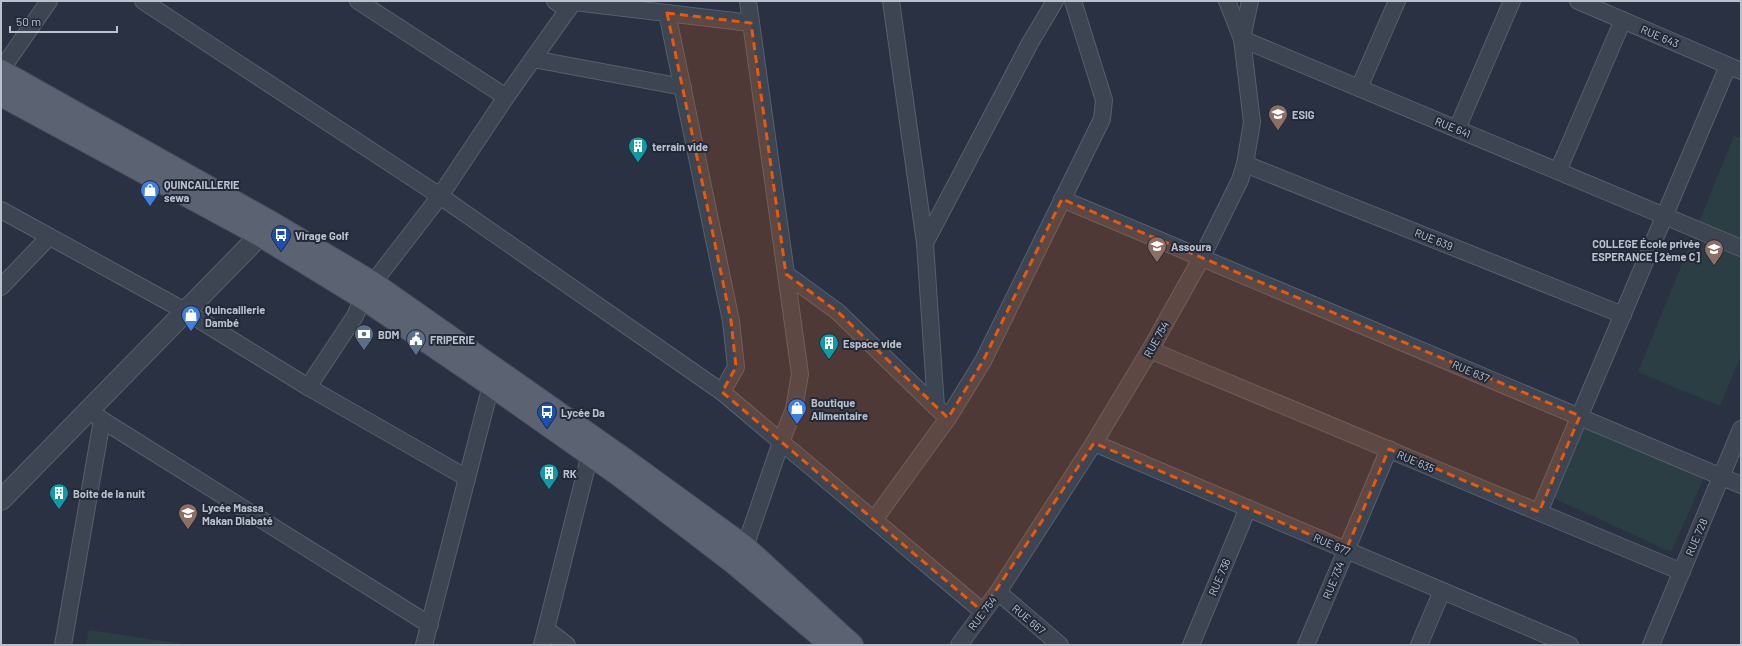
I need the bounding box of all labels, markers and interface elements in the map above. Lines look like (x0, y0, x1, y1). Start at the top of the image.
scale bar (10, 8, 117, 34)
text: 50 m (16, 14, 41, 28)
street label: RUE 643 (1639, 22, 1681, 50)
school or university icon: ESIG (1267, 103, 1289, 131)
place label: ESIG (1292, 108, 1315, 121)
street label: RUE 641 (1433, 114, 1473, 140)
building icon: terrain vide (627, 135, 649, 163)
place label: terrain vide (652, 140, 708, 153)
place label: QUINCAILLERIE sewa (164, 178, 240, 204)
shop icon: QUINCAILLERIE sewa (139, 179, 161, 207)
bus stop icon: Virage Golf (270, 224, 292, 252)
street label: RUE 639 (1413, 226, 1455, 253)
place label: Virage Golf (295, 229, 349, 242)
school or university icon: Assoura (1146, 235, 1168, 263)
place label: COLLEGE École privée ESPERANCE [2ème C] (1592, 237, 1700, 263)
school or university icon: COLLEGE École privée ESPERANCE [2ème C] (1703, 238, 1725, 266)
place label: Assoura (1171, 240, 1212, 253)
place label: Quincaillerie Dambé (205, 303, 265, 329)
shop icon: Quincaillerie Dambé (180, 304, 202, 332)
street label: RUE 754 (1141, 319, 1171, 359)
bank icon: BDM (353, 323, 375, 351)
place label: BDM (378, 328, 400, 341)
public building icon: FRIPERIE (405, 328, 427, 356)
building icon: Espace vide (818, 332, 840, 360)
place label: FRIPERIE (430, 333, 475, 346)
place label: Espace vide (843, 337, 902, 350)
street label: RUE 637 (1450, 357, 1492, 385)
place label: Boutique Alimentaire (811, 396, 868, 422)
shop icon: Boutique Alimentaire (786, 397, 808, 425)
bus stop icon: Lycée Da (536, 401, 558, 429)
place label: Lycée Da (561, 406, 605, 419)
street label: RUE 635 (1395, 447, 1437, 475)
building icon: RK (538, 462, 560, 490)
place label: RK (563, 467, 577, 480)
building icon: Boite de la nuit (48, 482, 70, 510)
place label: Boite de la nuit (73, 487, 145, 500)
place label: Lycée Massa Makan Diabaté (202, 501, 273, 527)
school or university icon: Lycée Massa Makan Diabaté (177, 502, 199, 530)
street label: RUE 728 (1682, 516, 1710, 558)
street label: RUE 677 (1312, 530, 1352, 558)
street label: RUE 736 (1205, 556, 1233, 598)
street label: RUE 734 (1320, 559, 1346, 601)
street label: RUE 754 (965, 593, 999, 633)
street label: RUE 667 (1010, 601, 1048, 637)

